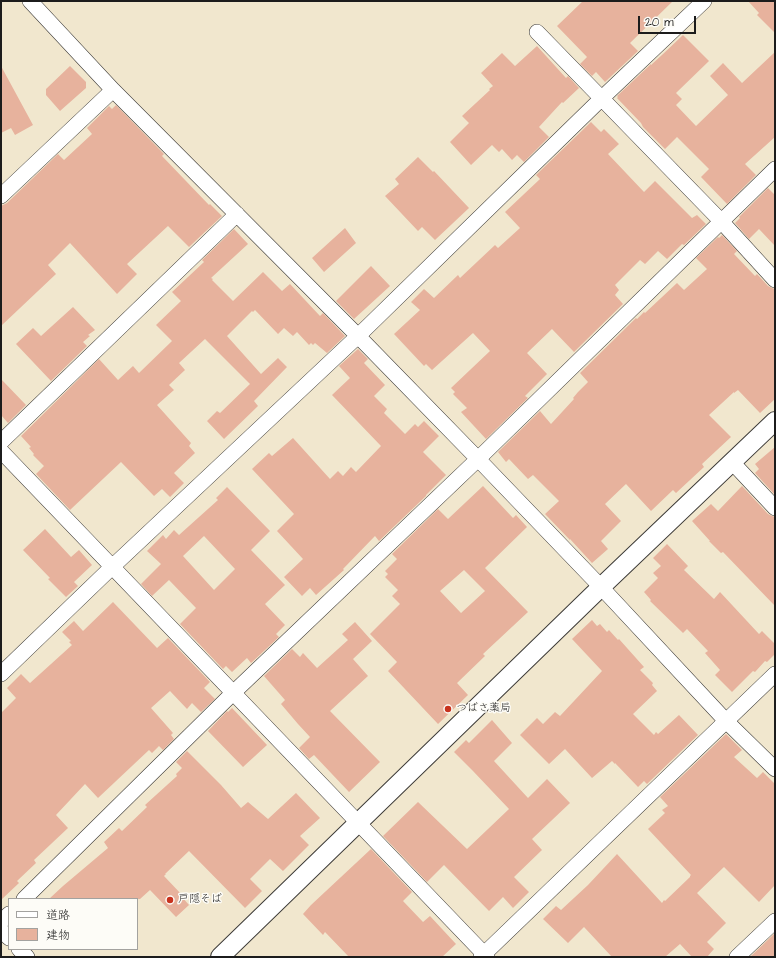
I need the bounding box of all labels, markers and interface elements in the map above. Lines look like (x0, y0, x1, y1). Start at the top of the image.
scale bar (640, 8, 698, 34)
text: 20 m (645, 14, 674, 31)
place label: つばさ薬局 (456, 702, 511, 716)
marker: つばさ薬局 (443, 704, 453, 714)
place label: 戸隠そば (178, 893, 222, 907)
marker: 戸隠そば (165, 895, 175, 905)
legend (8, 898, 138, 950)
text: 道路 (46, 907, 70, 924)
text: 建物 (46, 927, 70, 944)

